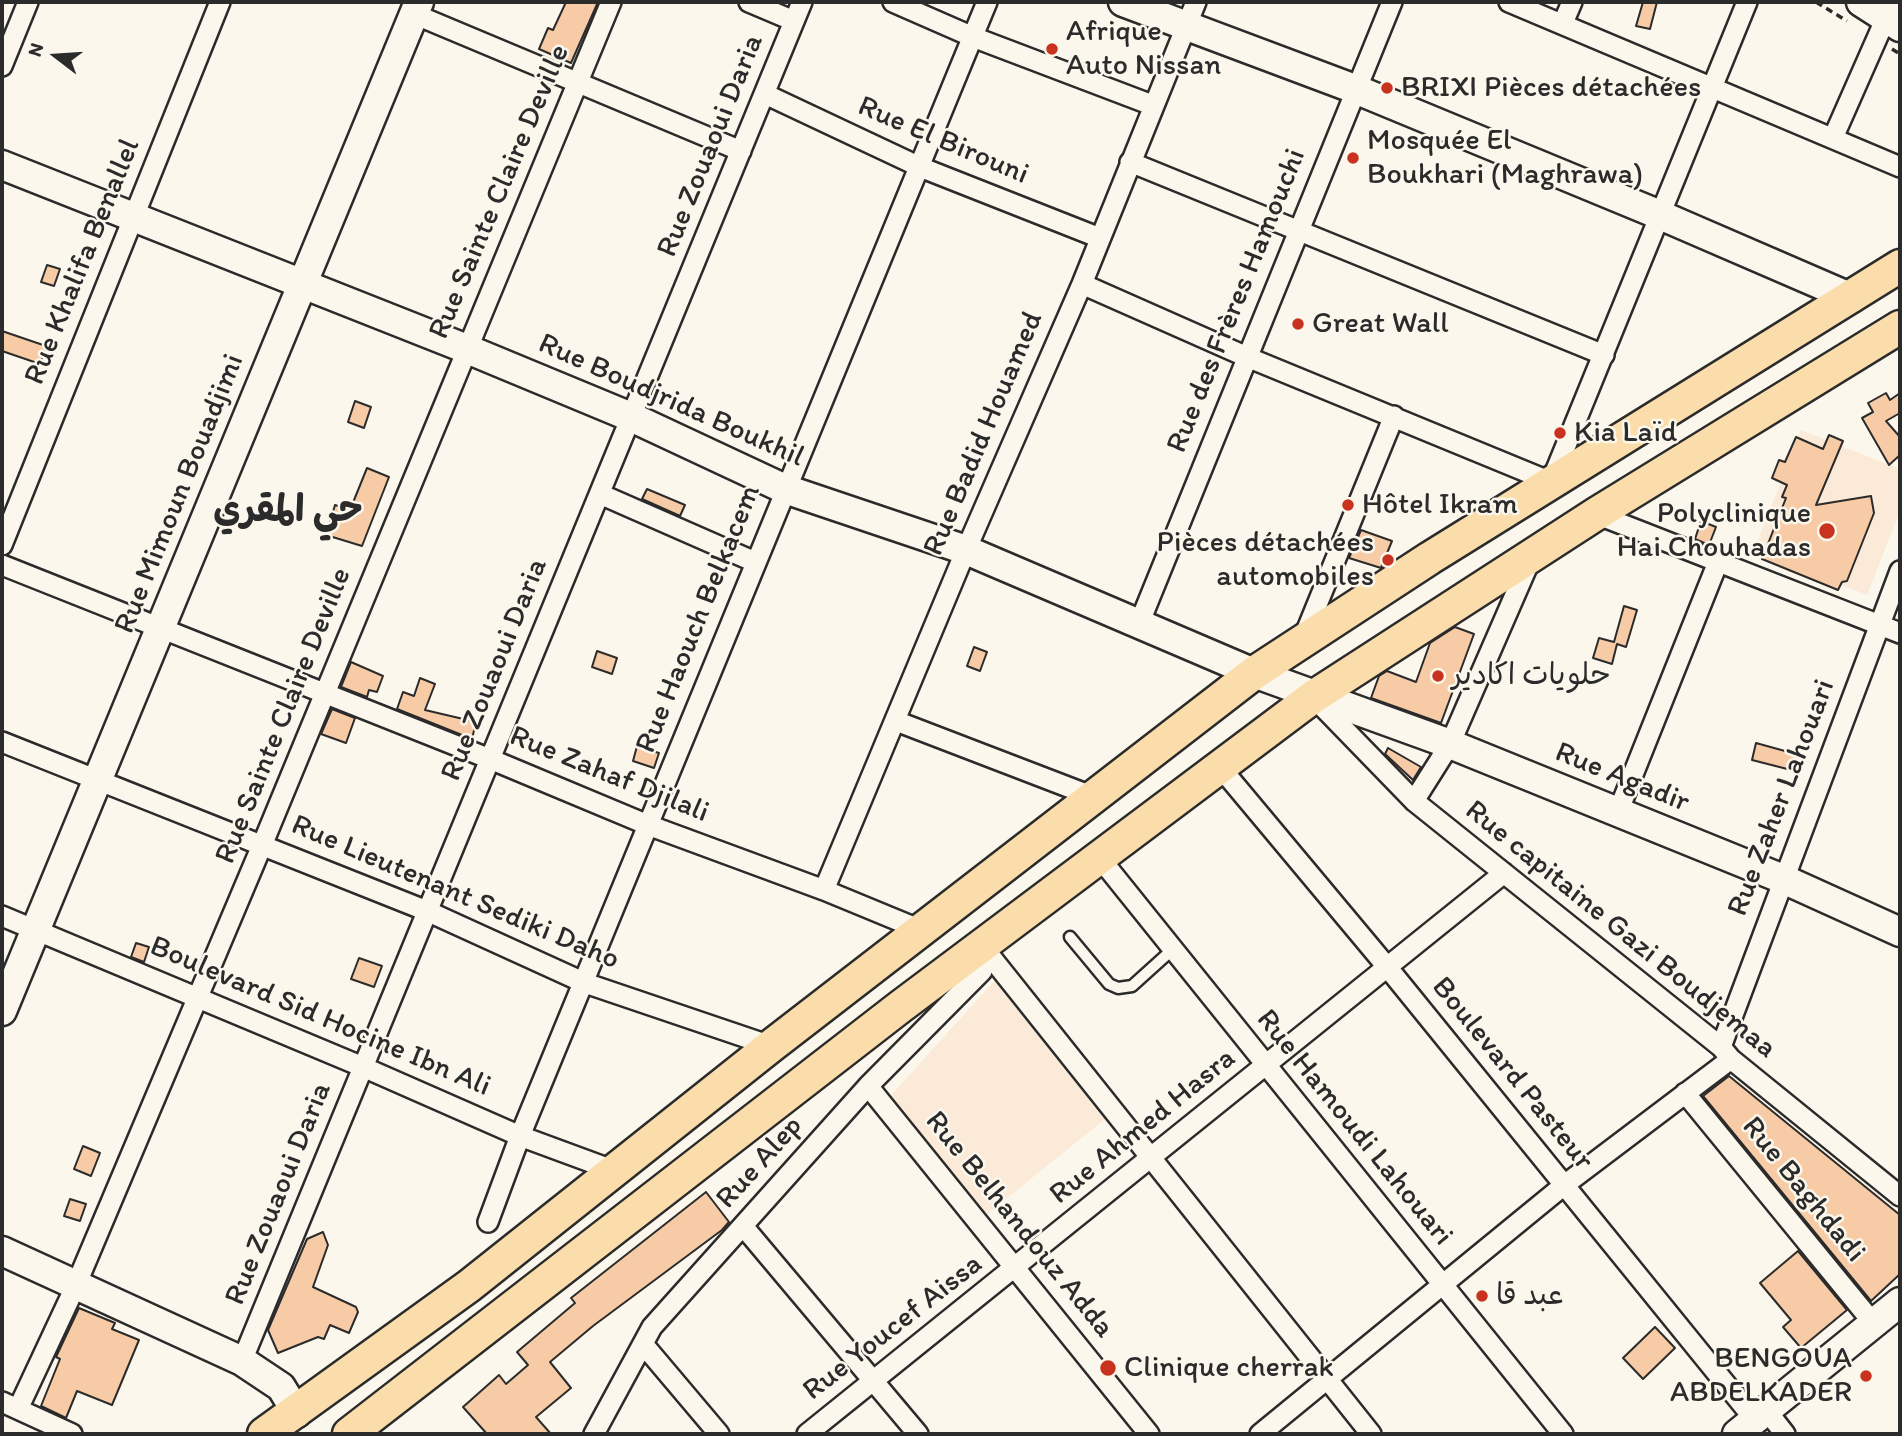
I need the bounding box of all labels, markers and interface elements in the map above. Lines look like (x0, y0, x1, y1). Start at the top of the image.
place label: Afrique Auto Nissan (1066, 14, 1221, 84)
north arrow (21, 21, 91, 91)
street label: Rue Zouaoui Daria (650, 29, 772, 263)
text: N (23, 40, 48, 59)
street label: Rue Sainte Claire Deville (422, 40, 578, 344)
marker: Afrique Auto Nissan (1044, 41, 1060, 57)
place label: BRIXI Pièces détachées (1401, 70, 1701, 106)
marker: BRIXI Pièces détachées (1379, 80, 1395, 96)
street label: Rue El Birouni (852, 89, 1034, 193)
place label: Mosquée El Boukhari (Maghrawa) (1367, 123, 1643, 194)
street label: Rue Khalifa Benallel (17, 134, 149, 390)
street label: Rue des Frères Hamouchi (1160, 144, 1314, 458)
marker: Mosquée El Boukhari (Maghrawa) (1345, 150, 1361, 166)
place label: Great Wall (1312, 306, 1449, 342)
street label: Rue Badid Houamed (916, 307, 1052, 561)
marker: Great Wall (1290, 316, 1306, 332)
street label: Rue Boudjrida Boukhil (532, 326, 810, 476)
street label: Rue Mimoun Bouadjimi (107, 349, 253, 639)
place label: Kia Laïd (1574, 415, 1677, 451)
marker: Kia Laïd (1552, 425, 1568, 441)
street label: Rue Haouch Belkacem (629, 480, 769, 758)
place label: Hôtel Ikram (1362, 487, 1518, 523)
district label: حي المقري (213, 490, 363, 534)
place label: Polyclinique Hai Chouhadas (1617, 496, 1811, 566)
marker: Hôtel Ikram (1340, 497, 1356, 513)
marker: Polyclinique Hai Chouhadas (1817, 521, 1837, 541)
place label: Pièces détachées automobiles (1157, 525, 1374, 596)
marker: Pièces détachées automobiles (1380, 552, 1396, 568)
street label: Rue Zouaoui Daria (434, 553, 556, 787)
street label: Rue Sainte Claire Deville (208, 563, 360, 869)
place label: حلويات اكادير (1452, 658, 1611, 694)
marker: حلويات اكادير (1430, 668, 1446, 684)
street label: Rue Zaher Lahouari (1720, 675, 1844, 921)
street label: Rue Zahaf Djilali (504, 719, 714, 831)
street label: Rue Agadir (1550, 735, 1694, 821)
street label: Rue capitaine Gazi Boudjemaa (1457, 793, 1783, 1067)
street label: Rue Lieutenant Sediki Daho (286, 808, 624, 978)
street label: Boulevard Sid Hocine Ibn Ali (144, 929, 496, 1105)
street label: Boulevard Pasteur (1423, 970, 1601, 1178)
street label: Rue Hamoudi Lahouari (1248, 1003, 1460, 1253)
street label: Rue Ahmed Hasra (1043, 1041, 1243, 1213)
street label: Rue Zouaoui Daria (218, 1077, 340, 1311)
street label: Rue Belhandouz Adda (917, 1104, 1121, 1346)
street label: Rue Alep (709, 1109, 811, 1217)
street label: Rue Baghdadi (1733, 1110, 1873, 1270)
street label: Rue Youcef Aissa (796, 1247, 990, 1409)
place label: عبد قا (1496, 1278, 1564, 1314)
marker: عبد قا (1474, 1288, 1490, 1304)
place label: BENGOUA ABDELKADER (1670, 1341, 1852, 1412)
place label: Clinique cherrak (1124, 1350, 1334, 1386)
marker: Clinique cherrak (1098, 1358, 1118, 1378)
marker: BENGOUA ABDELKADER (1858, 1368, 1874, 1384)

